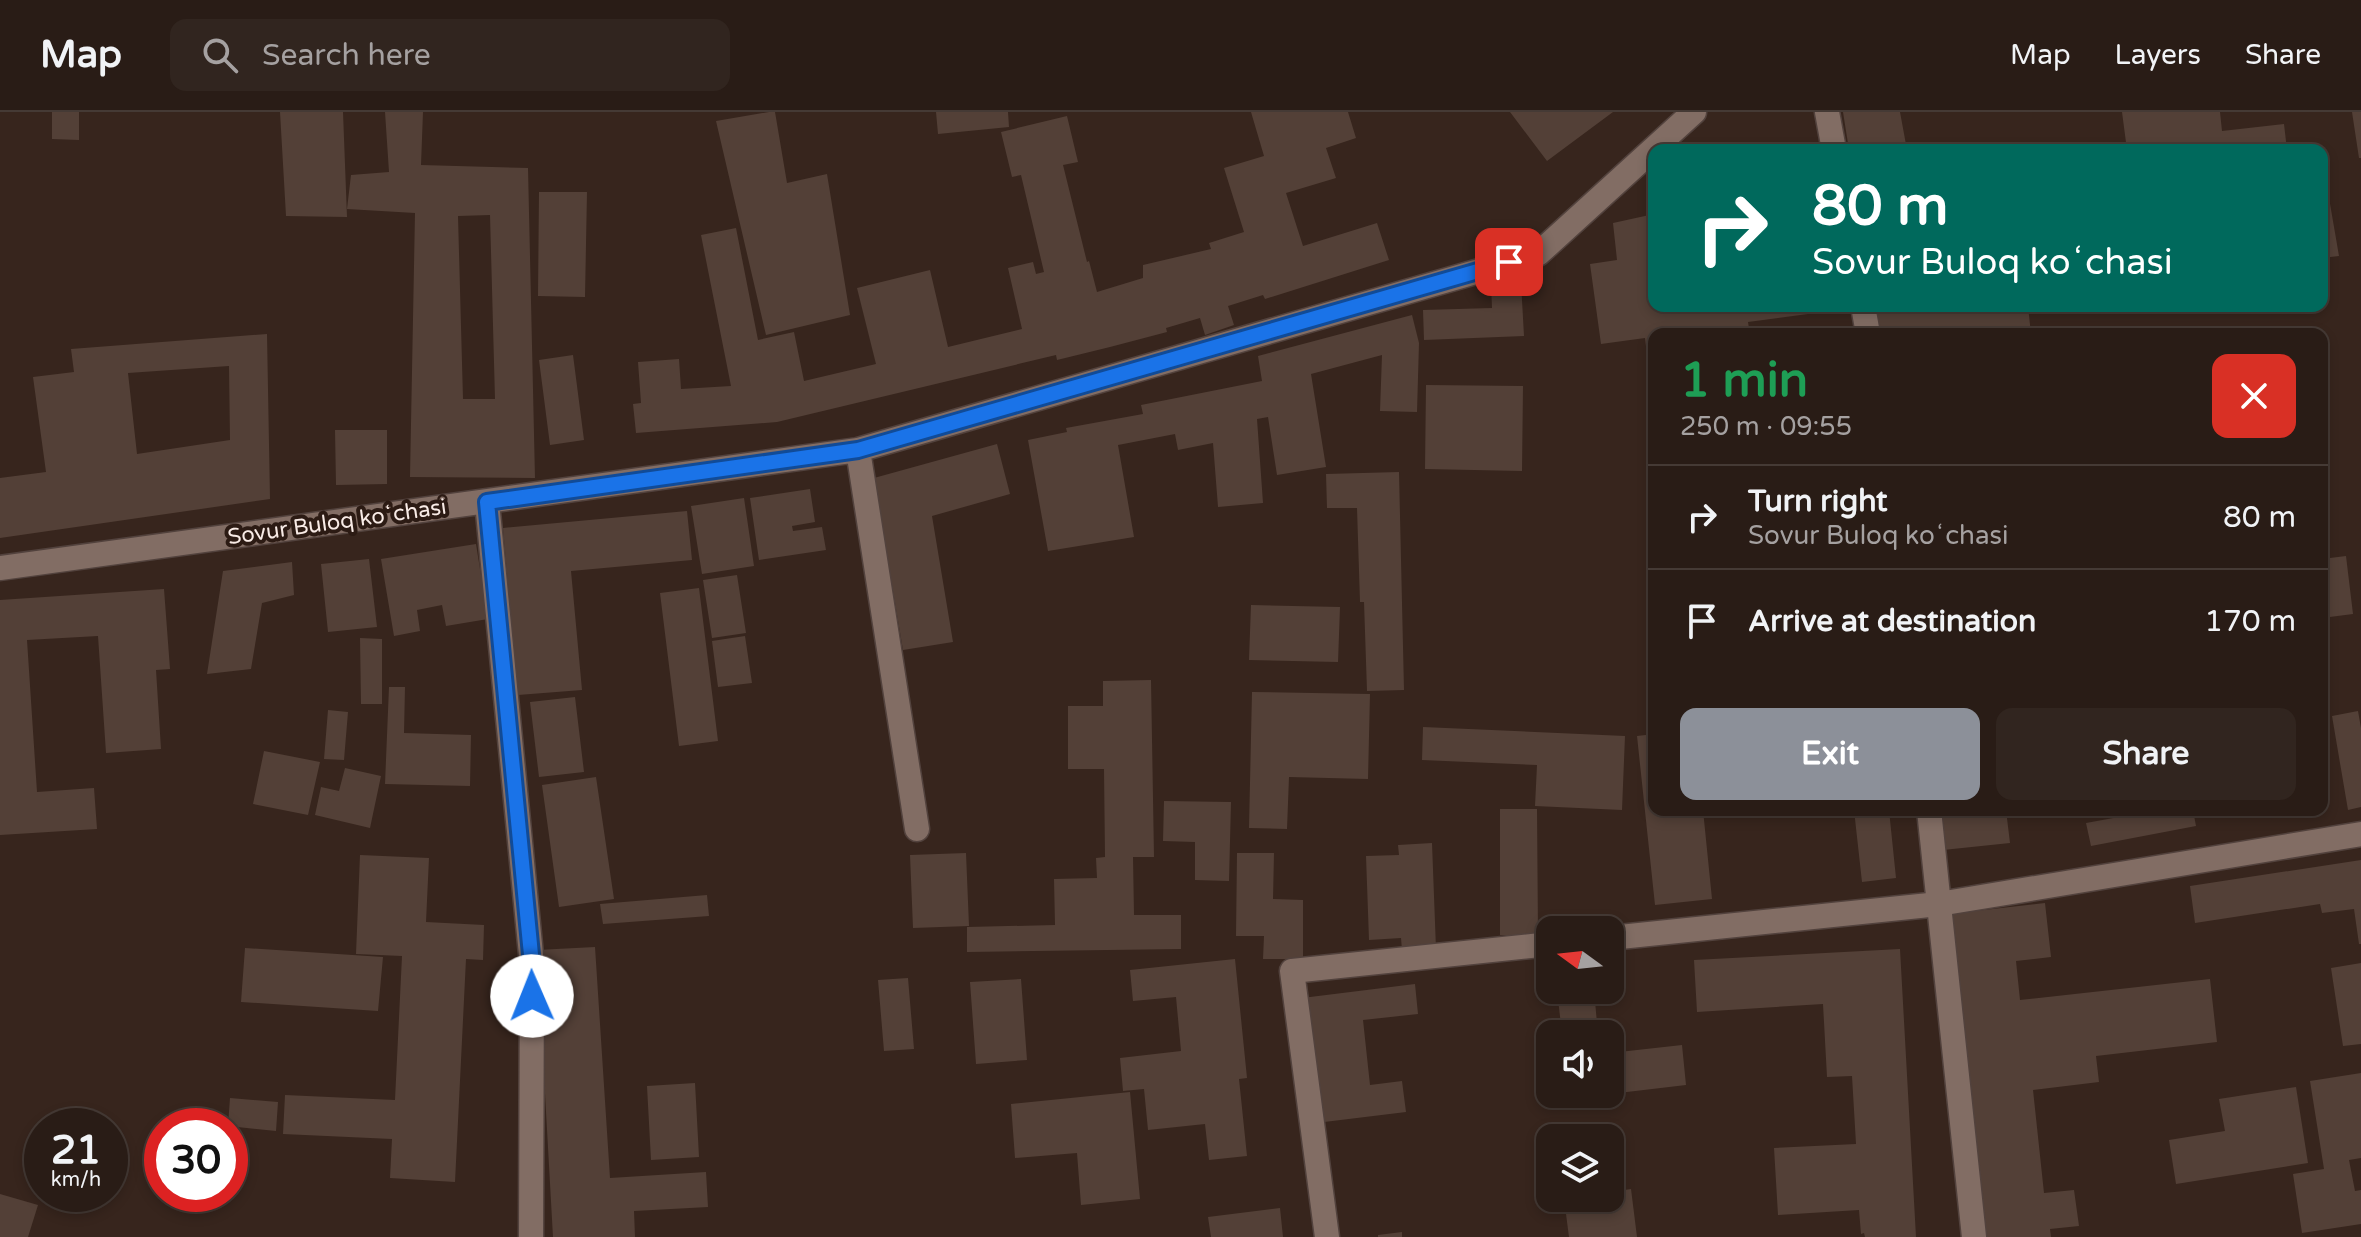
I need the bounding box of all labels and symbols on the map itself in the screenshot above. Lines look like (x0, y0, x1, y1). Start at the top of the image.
pin (1475, 228, 1543, 296)
street label: Sovur Buloq koʻchasi (226, 494, 448, 550)
north arrow (1536, 916, 1624, 1004)
position arrow (490, 954, 574, 1038)
speed limit sign: 30 (144, 1108, 248, 1212)

